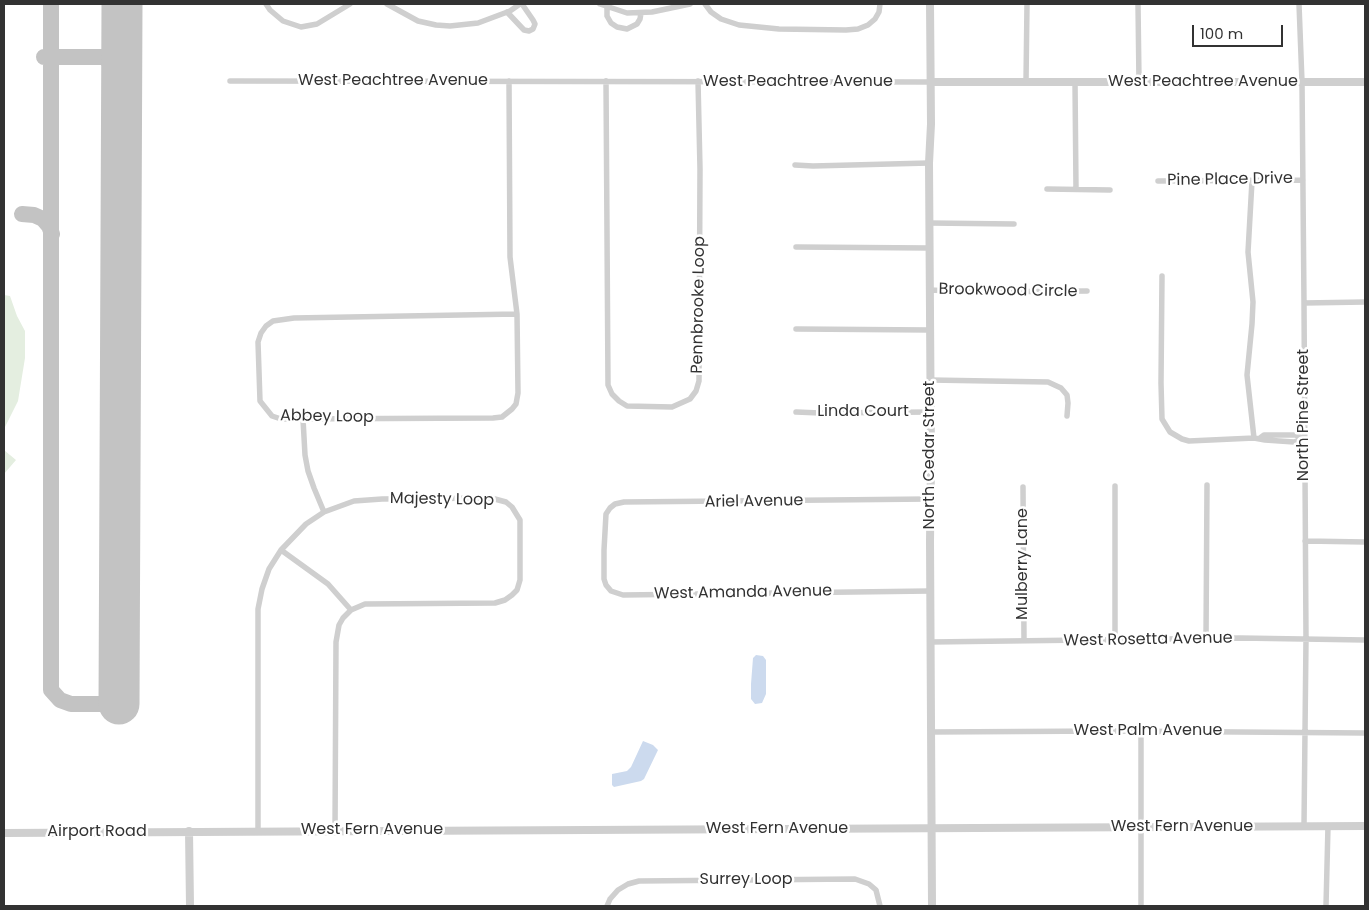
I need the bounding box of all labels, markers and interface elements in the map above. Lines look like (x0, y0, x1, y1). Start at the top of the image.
scale bar (1194, 15, 1285, 47)
text: 100 m (1200, 23, 1243, 44)
street label: West Peachtree Avenue (298, 71, 488, 91)
street label: West Peachtree Avenue (703, 72, 893, 92)
street label: West Peachtree Avenue (1108, 72, 1298, 92)
street label: Pine Place Drive (1167, 169, 1293, 191)
street label: Pennbrooke Loop (688, 236, 710, 374)
street label: Brookwood Circle (938, 280, 1078, 302)
street label: North Pine Street (1294, 349, 1314, 481)
street label: North Cedar Street (920, 381, 940, 529)
street label: Linda Court (817, 402, 909, 422)
street label: Abbey Loop (280, 407, 374, 427)
street label: Majesty Loop (390, 489, 494, 511)
street label: Ariel Avenue (704, 492, 804, 512)
street label: Mulberry Lane (1013, 508, 1033, 620)
street label: West Amanda Avenue (654, 582, 832, 604)
street label: West Rosetta Avenue (1063, 629, 1233, 651)
street label: West Palm Avenue (1074, 721, 1222, 741)
street label: West Fern Avenue (1111, 817, 1253, 837)
street label: West Fern Avenue (706, 819, 848, 839)
street label: West Fern Avenue (301, 820, 443, 840)
street label: Airport Road (47, 822, 147, 842)
street label: Surrey Loop (700, 870, 792, 890)

